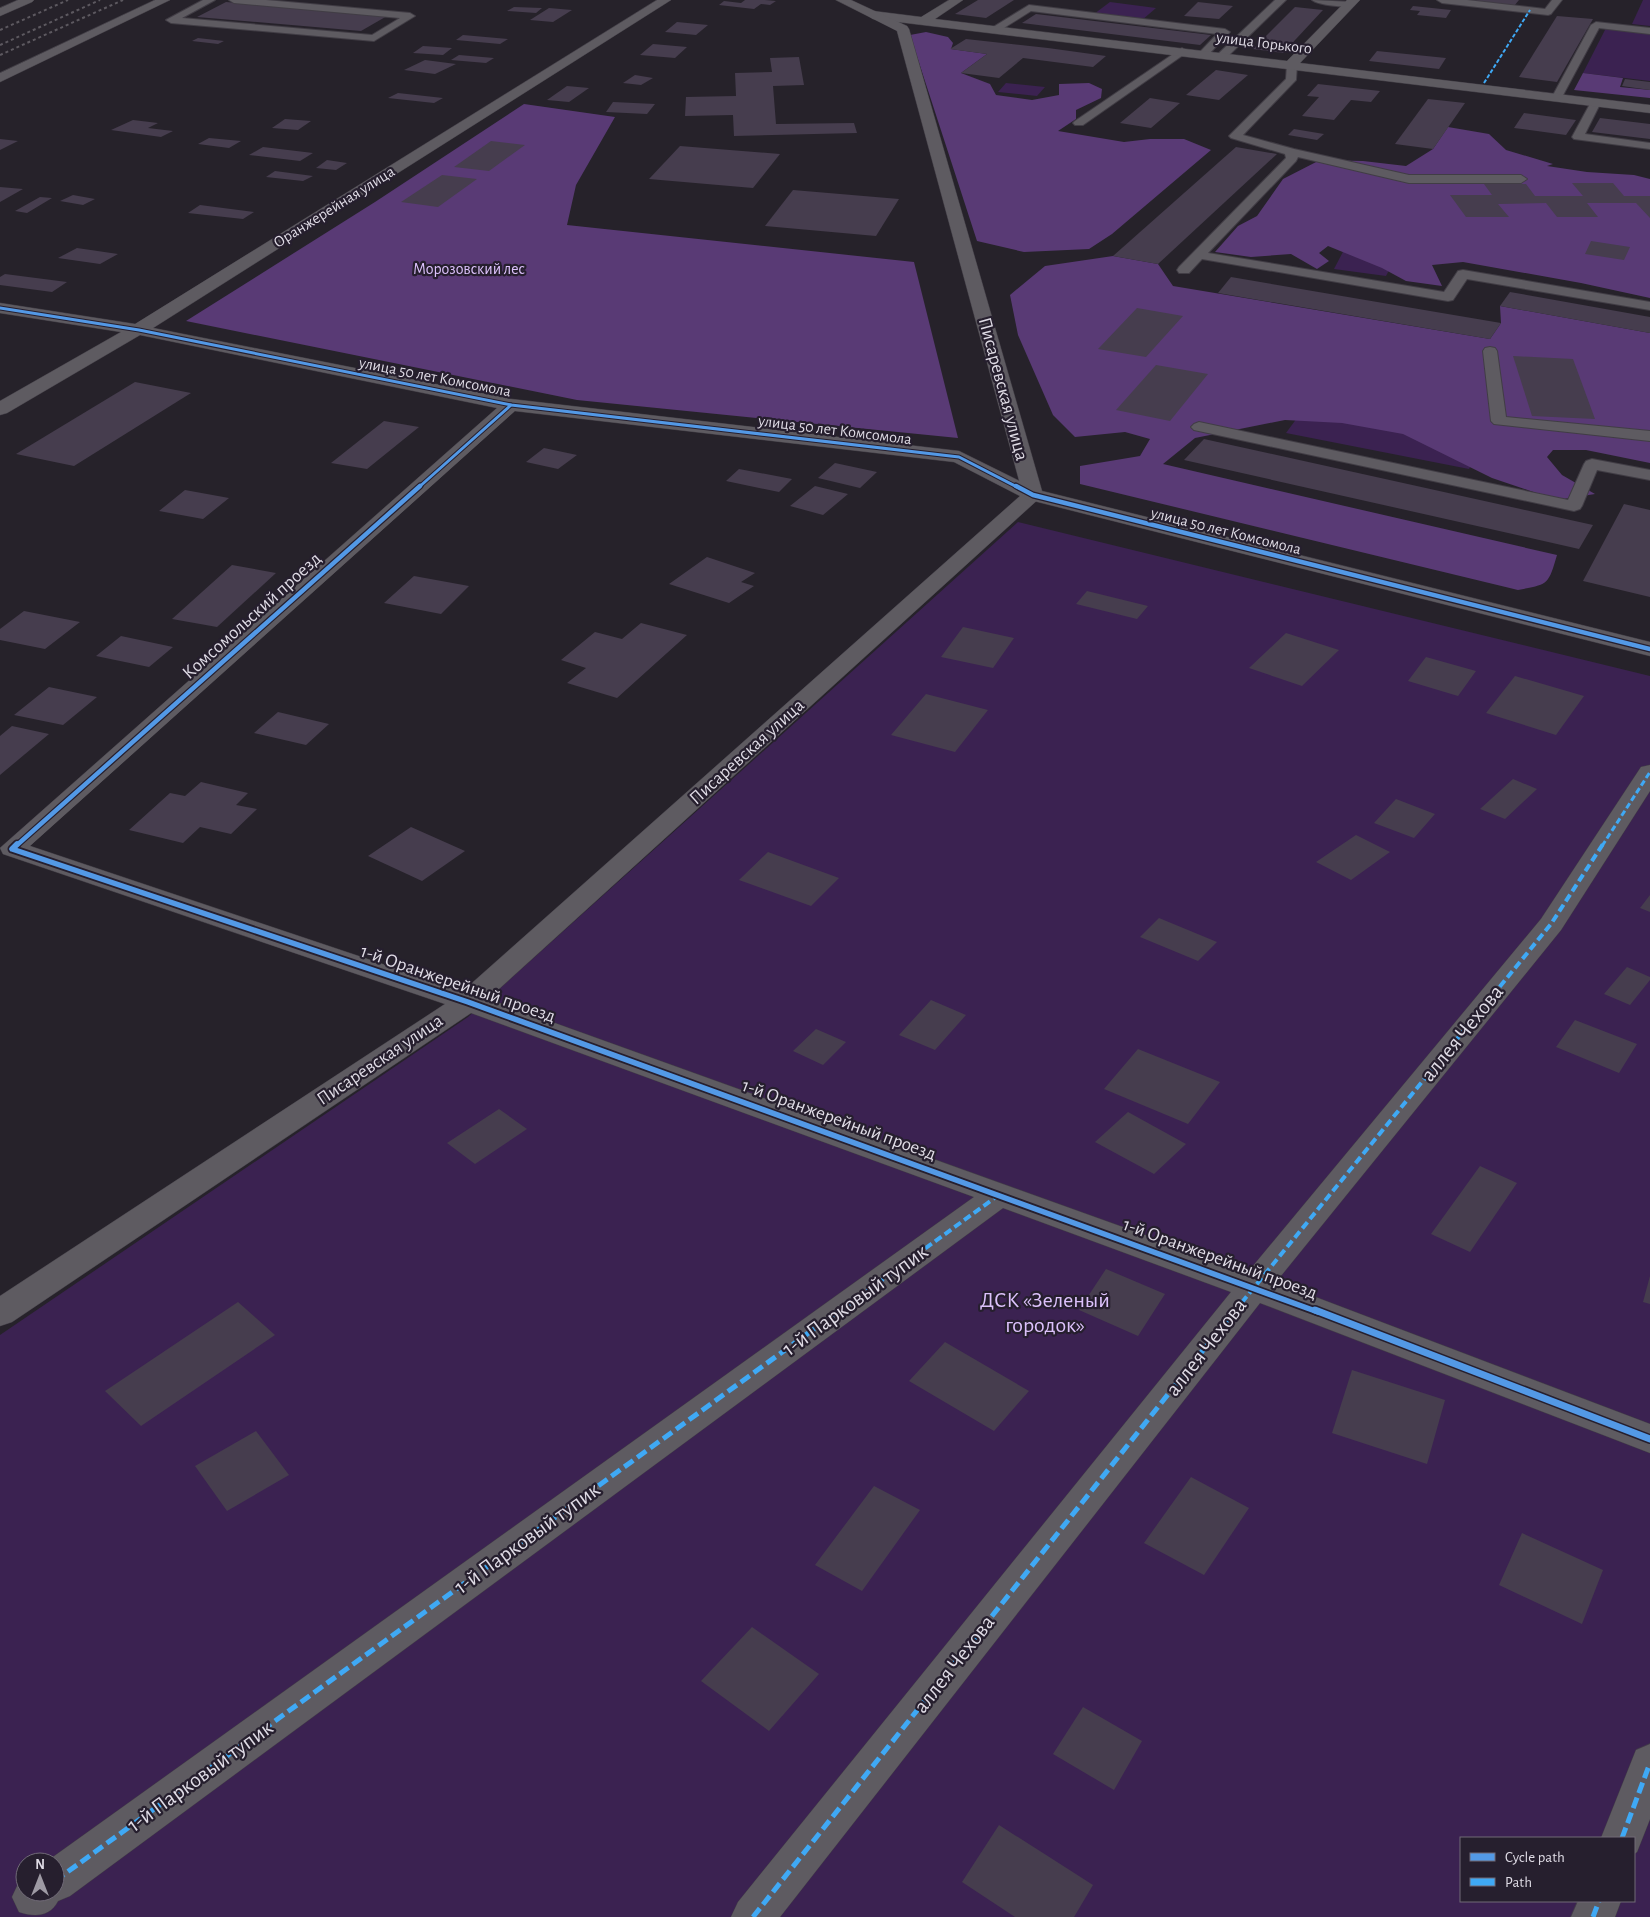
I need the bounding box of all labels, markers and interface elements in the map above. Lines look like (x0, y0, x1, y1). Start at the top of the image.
street label: улица Горького (1214, 29, 1313, 58)
street label: Оранжерейная улица (271, 163, 398, 252)
park label: Морозовский лес (413, 261, 525, 277)
street label: Писаревская улица (975, 315, 1031, 463)
street label: улица 50 лет Комсомола (357, 354, 512, 401)
street label: улица 50 лет Комсомола (756, 413, 913, 448)
street label: улица 50 лет Комсомола (1148, 504, 1303, 558)
street label: Комсомольский проезд (179, 549, 325, 683)
street label: Писаревская улица (686, 695, 808, 808)
street label: 1-й Оранжерейный проезд (358, 942, 558, 1026)
street label: аллея Чехова (1417, 981, 1507, 1085)
street label: Писаревская улица (314, 1011, 447, 1109)
street label: 1-й Оранжерейный проезд (739, 1076, 939, 1164)
street label: 1-й Оранжерейный проезд (1120, 1215, 1320, 1303)
street label: 1-й Парковый тупик (778, 1240, 932, 1360)
park label: ДСК «Зеленый городок» (980, 1289, 1110, 1336)
street label: аллея Чехова (1161, 1294, 1251, 1400)
street label: 1-й Парковый тупик (450, 1478, 604, 1598)
street label: аллея Чехова (909, 1611, 999, 1717)
street label: 1-й Парковый тупик (123, 1716, 277, 1836)
legend (1460, 1837, 1635, 1902)
text: Cycle path (1505, 1850, 1565, 1865)
north arrow (15, 1852, 65, 1902)
text: N (35, 1858, 45, 1872)
text: Path (1505, 1875, 1532, 1890)

